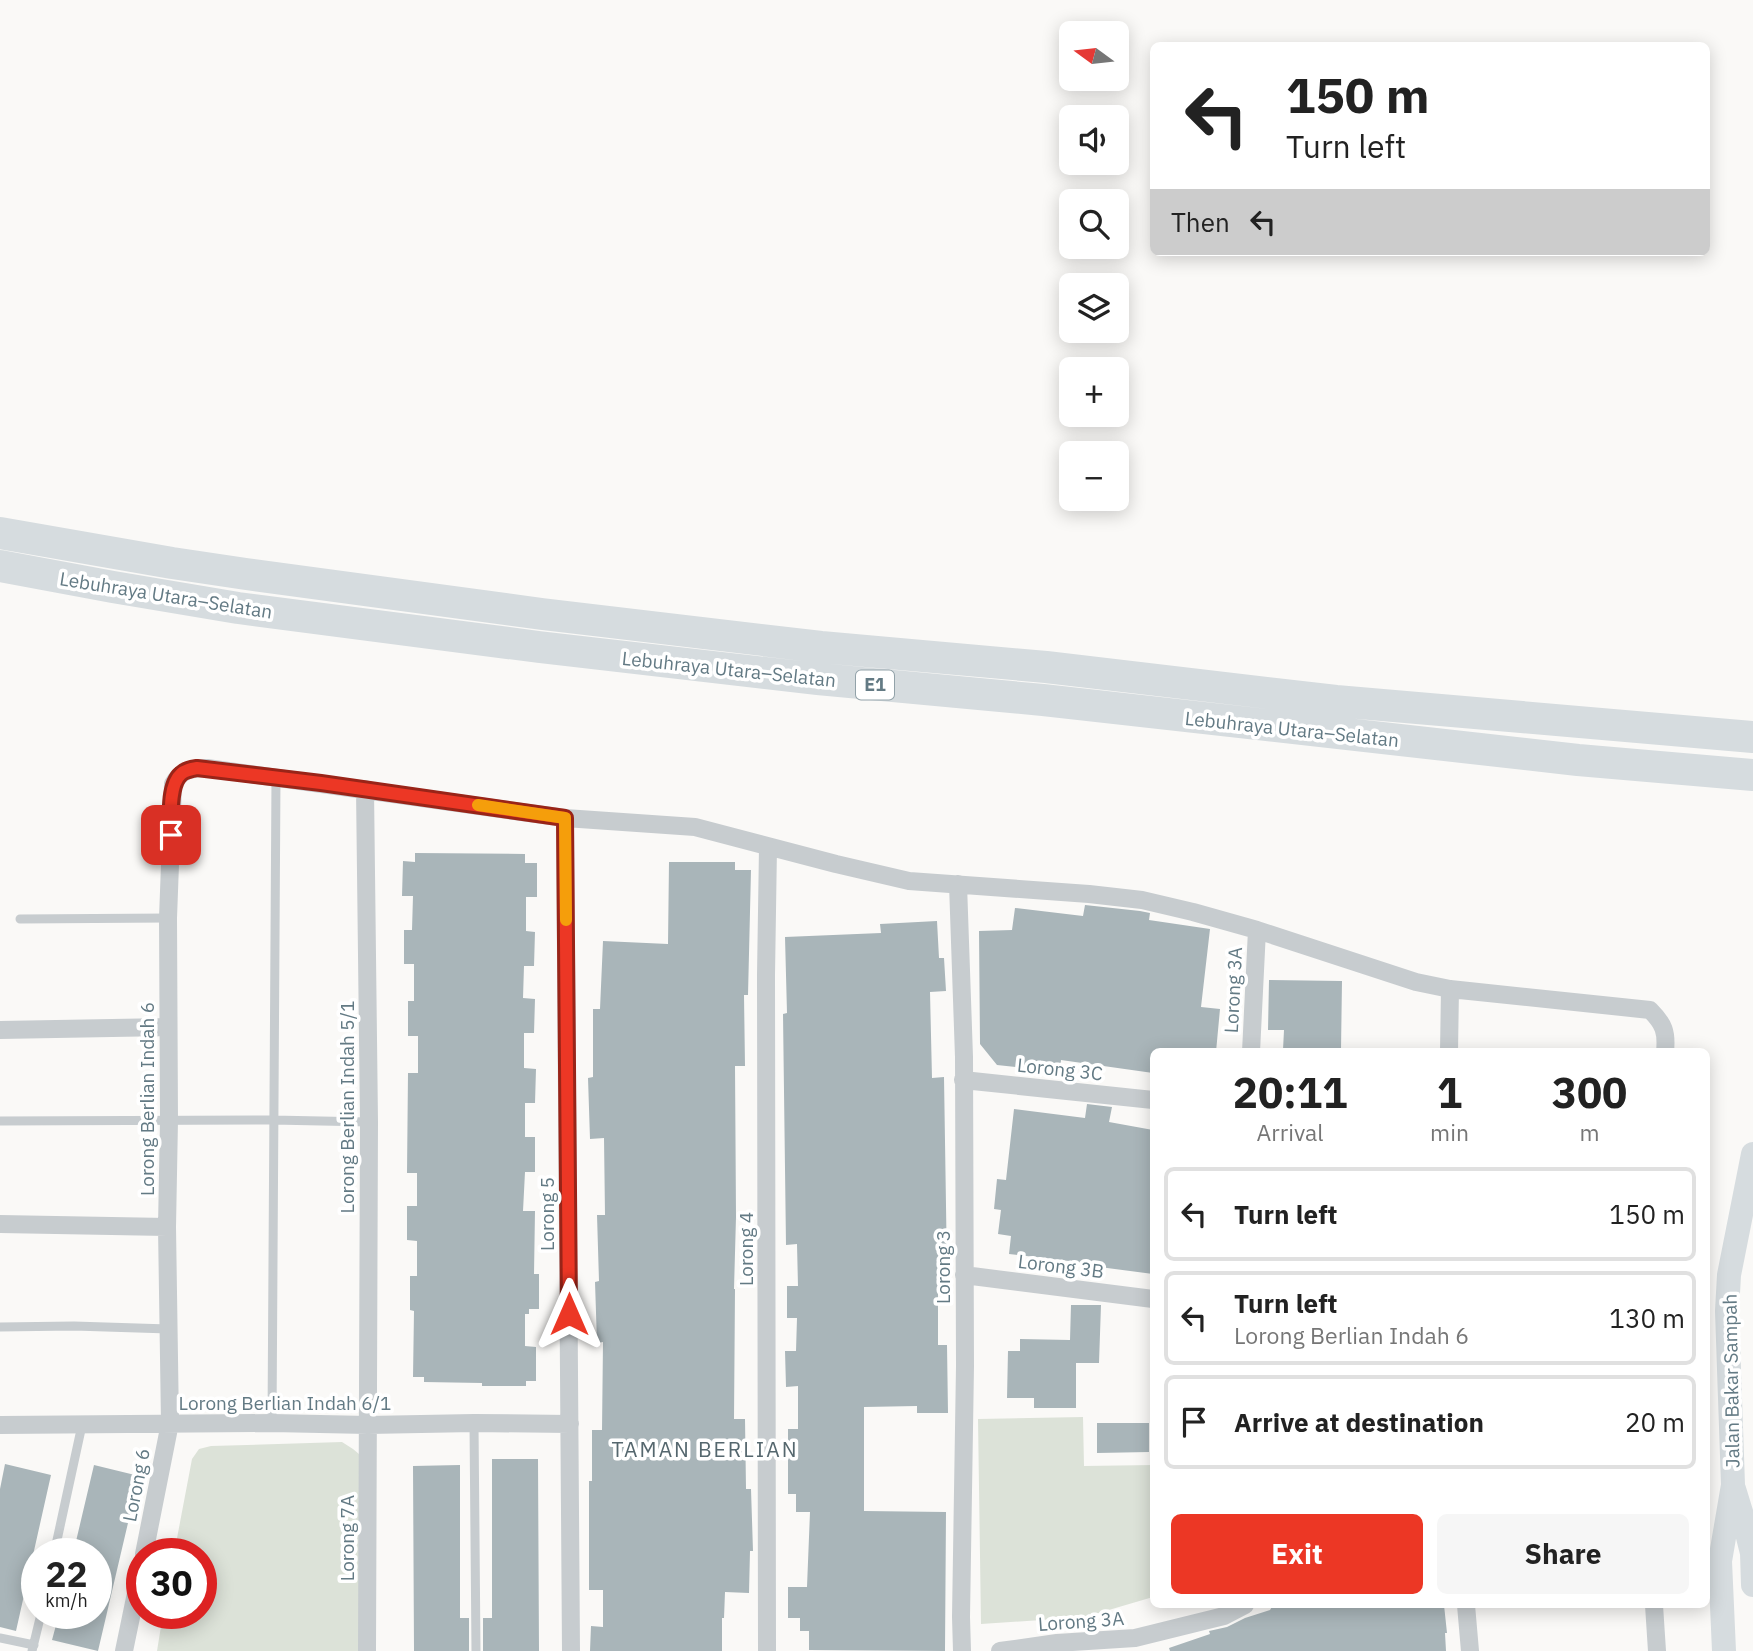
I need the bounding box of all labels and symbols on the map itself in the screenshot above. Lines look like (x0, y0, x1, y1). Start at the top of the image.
north arrow (1059, 21, 1129, 91)
street label: Lebuhraya Utara–Selatan (58, 566, 274, 624)
street label: Lebuhraya Utara–Selatan (621, 646, 837, 692)
road number: E1 (856, 670, 894, 700)
street label: Lebuhraya Utara–Selatan (1184, 706, 1400, 752)
pin (141, 805, 201, 865)
street label: Lorong 3A (1219, 946, 1247, 1034)
street label: Lorong Berlian Indah 5/1 (335, 1001, 359, 1213)
street label: Lorong Berlian Indah 6 (135, 1002, 159, 1196)
street label: Lorong 3C (1016, 1053, 1104, 1085)
street label: Lorong 5 (535, 1177, 559, 1251)
street label: Lorong 4 (734, 1212, 758, 1286)
street label: Lorong 3 (931, 1230, 955, 1304)
street label: Lorong 3B (1017, 1249, 1105, 1283)
position arrow (532, 1277, 606, 1351)
street label: Jalan Bakar Sampah (1717, 1294, 1745, 1468)
street label: Lorong Berlian Indah 6/1 (179, 1391, 391, 1415)
district label: TAMAN BERLIAN (611, 1435, 799, 1463)
street label: Lorong 6 (117, 1446, 155, 1524)
street label: Lorong 7A (335, 1495, 359, 1581)
speed limit sign: 30 (126, 1538, 217, 1629)
street label: Lorong 3A (1037, 1606, 1125, 1636)

